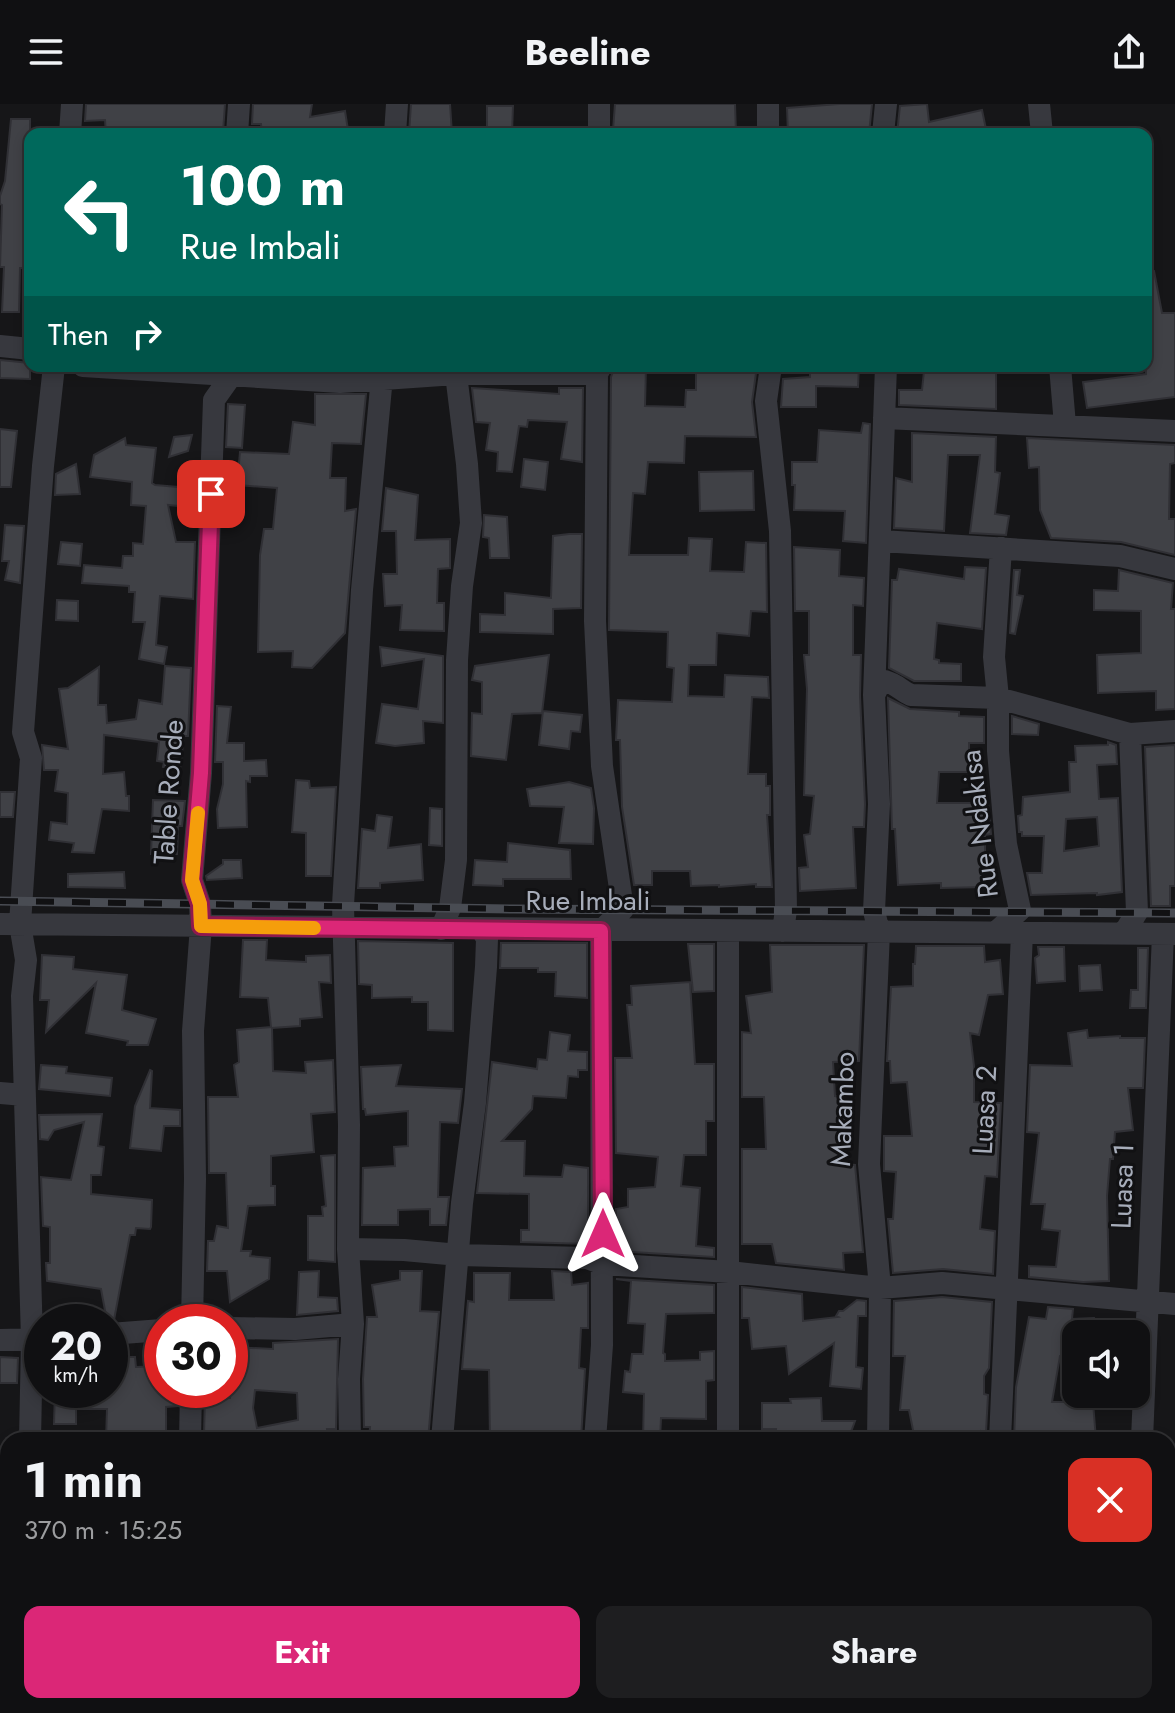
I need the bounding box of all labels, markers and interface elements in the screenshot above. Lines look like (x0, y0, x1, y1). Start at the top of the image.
text: Beeline (524, 26, 651, 78)
icon: menu (24, 30, 68, 74)
icon: share (1107, 30, 1151, 74)
text: 100 m (180, 145, 345, 226)
icon: left (48, 160, 152, 264)
text: Rue Imbali (180, 220, 341, 272)
icon: right (125, 312, 169, 356)
text: Then (48, 313, 109, 356)
pin (177, 460, 245, 528)
icon: arrive (189, 472, 233, 516)
street label: Table Ronde (143, 718, 194, 866)
street label: Rue Ndakisa (950, 748, 1009, 900)
street label: Rue Imbali (525, 880, 651, 921)
street label: Makambo (820, 1051, 865, 1167)
street label: Luasa 2 (962, 1064, 1007, 1156)
street label: Luasa 1 (1101, 1142, 1144, 1230)
position arrow (561, 1192, 645, 1276)
speed limit sign: 30 (144, 1304, 248, 1408)
text: 20 (50, 1317, 102, 1375)
map controls (1062, 1320, 1150, 1408)
button: sound (1062, 1320, 1150, 1408)
text: km/h (53, 1361, 99, 1390)
text: 1 min (24, 1446, 143, 1515)
button: close (1068, 1458, 1152, 1542)
text: 370 m · 15:25 (24, 1511, 182, 1549)
button: Exit (24, 1606, 580, 1698)
button: Share (596, 1606, 1152, 1698)

